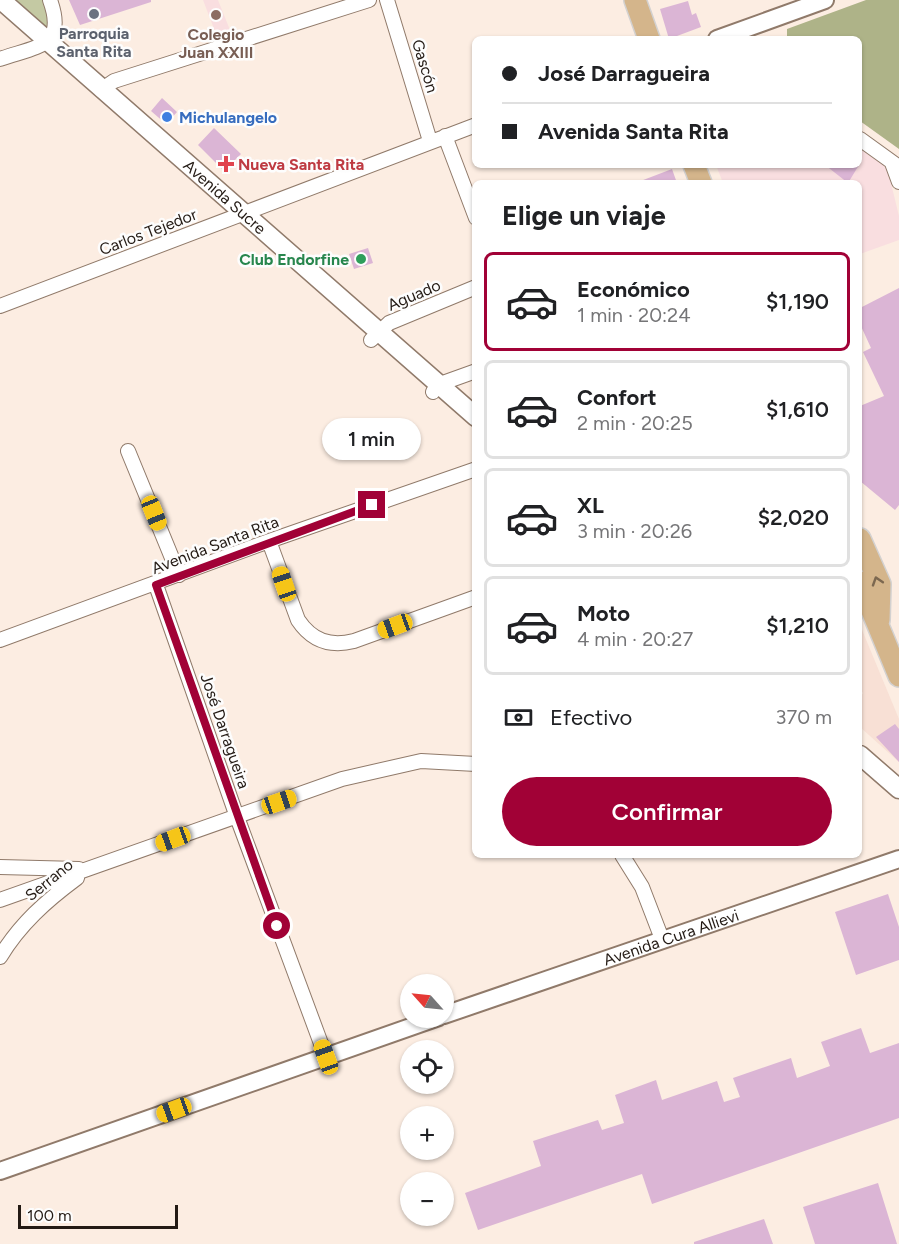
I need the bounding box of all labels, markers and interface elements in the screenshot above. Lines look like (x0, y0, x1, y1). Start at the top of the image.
marker: Parroquia Santa Rita (87, 7, 101, 21)
marker: Colegio Juan XXIII (209, 8, 223, 22)
place label: Parroquia Santa Rita (56, 24, 132, 61)
place label: Colegio Juan XXIII (179, 25, 253, 62)
street label: Gascón (408, 37, 442, 95)
text: José Darragueira (538, 60, 710, 87)
place label: Michulangelo (179, 108, 277, 127)
marker: Michulangelo (160, 110, 174, 124)
text: Avenida Santa Rita (538, 118, 729, 145)
street label: Avenida Sucre (180, 155, 270, 238)
place label: Nueva Santa Rita (238, 155, 364, 174)
marker: Nueva Santa Rita (219, 157, 233, 171)
text: Elige un viaje (502, 199, 666, 232)
street label: Carlos Tejedor (97, 204, 200, 259)
place label: Club Endorfine (239, 250, 349, 269)
marker: Club Endorfine (354, 252, 368, 266)
street label: Aguado (385, 275, 443, 315)
icon: car (505, 275, 559, 329)
text: Económico (577, 276, 690, 303)
text: $1,190 (766, 288, 829, 315)
text: 1 min · 20:24 (577, 303, 691, 327)
icon: car (505, 383, 559, 437)
text: Confort (577, 384, 657, 411)
text: $1,610 (766, 396, 829, 423)
text: 2 min · 20:25 (577, 411, 693, 435)
callout: 1 min (322, 418, 422, 460)
text: 1 min (348, 427, 395, 451)
route end (358, 491, 385, 518)
icon: car (505, 491, 559, 545)
text: XL (577, 492, 604, 519)
car (139, 493, 169, 533)
text: $2,020 (758, 504, 829, 531)
street label: Avenida Santa Rita (149, 512, 281, 578)
text: 3 min · 20:26 (577, 519, 692, 543)
car (270, 564, 298, 604)
one-way arrow (872, 576, 884, 587)
icon: car (505, 599, 559, 653)
text: Moto (577, 600, 630, 627)
car (375, 611, 415, 641)
text: $1,210 (766, 612, 829, 639)
text: 4 min · 20:27 (577, 627, 693, 651)
street label: José Darragueira (196, 671, 254, 791)
icon: cash (502, 701, 535, 734)
text: Efectivo (550, 704, 632, 731)
text: 370 m (776, 705, 832, 729)
button: Confirmar (502, 777, 832, 846)
car (259, 788, 299, 816)
car (153, 824, 193, 854)
street label: Serrano (21, 855, 77, 905)
street label: Avenida Cura Allievi (601, 905, 741, 969)
route start (263, 912, 290, 939)
north arrow (400, 974, 454, 1028)
map controls (400, 974, 454, 1226)
car (311, 1037, 341, 1077)
button: locate (400, 1040, 454, 1094)
car (154, 1095, 194, 1125)
button: + (400, 1106, 454, 1160)
button: − (400, 1172, 454, 1226)
scale bar (18, 1202, 178, 1230)
text: 100 m (27, 1206, 72, 1225)

